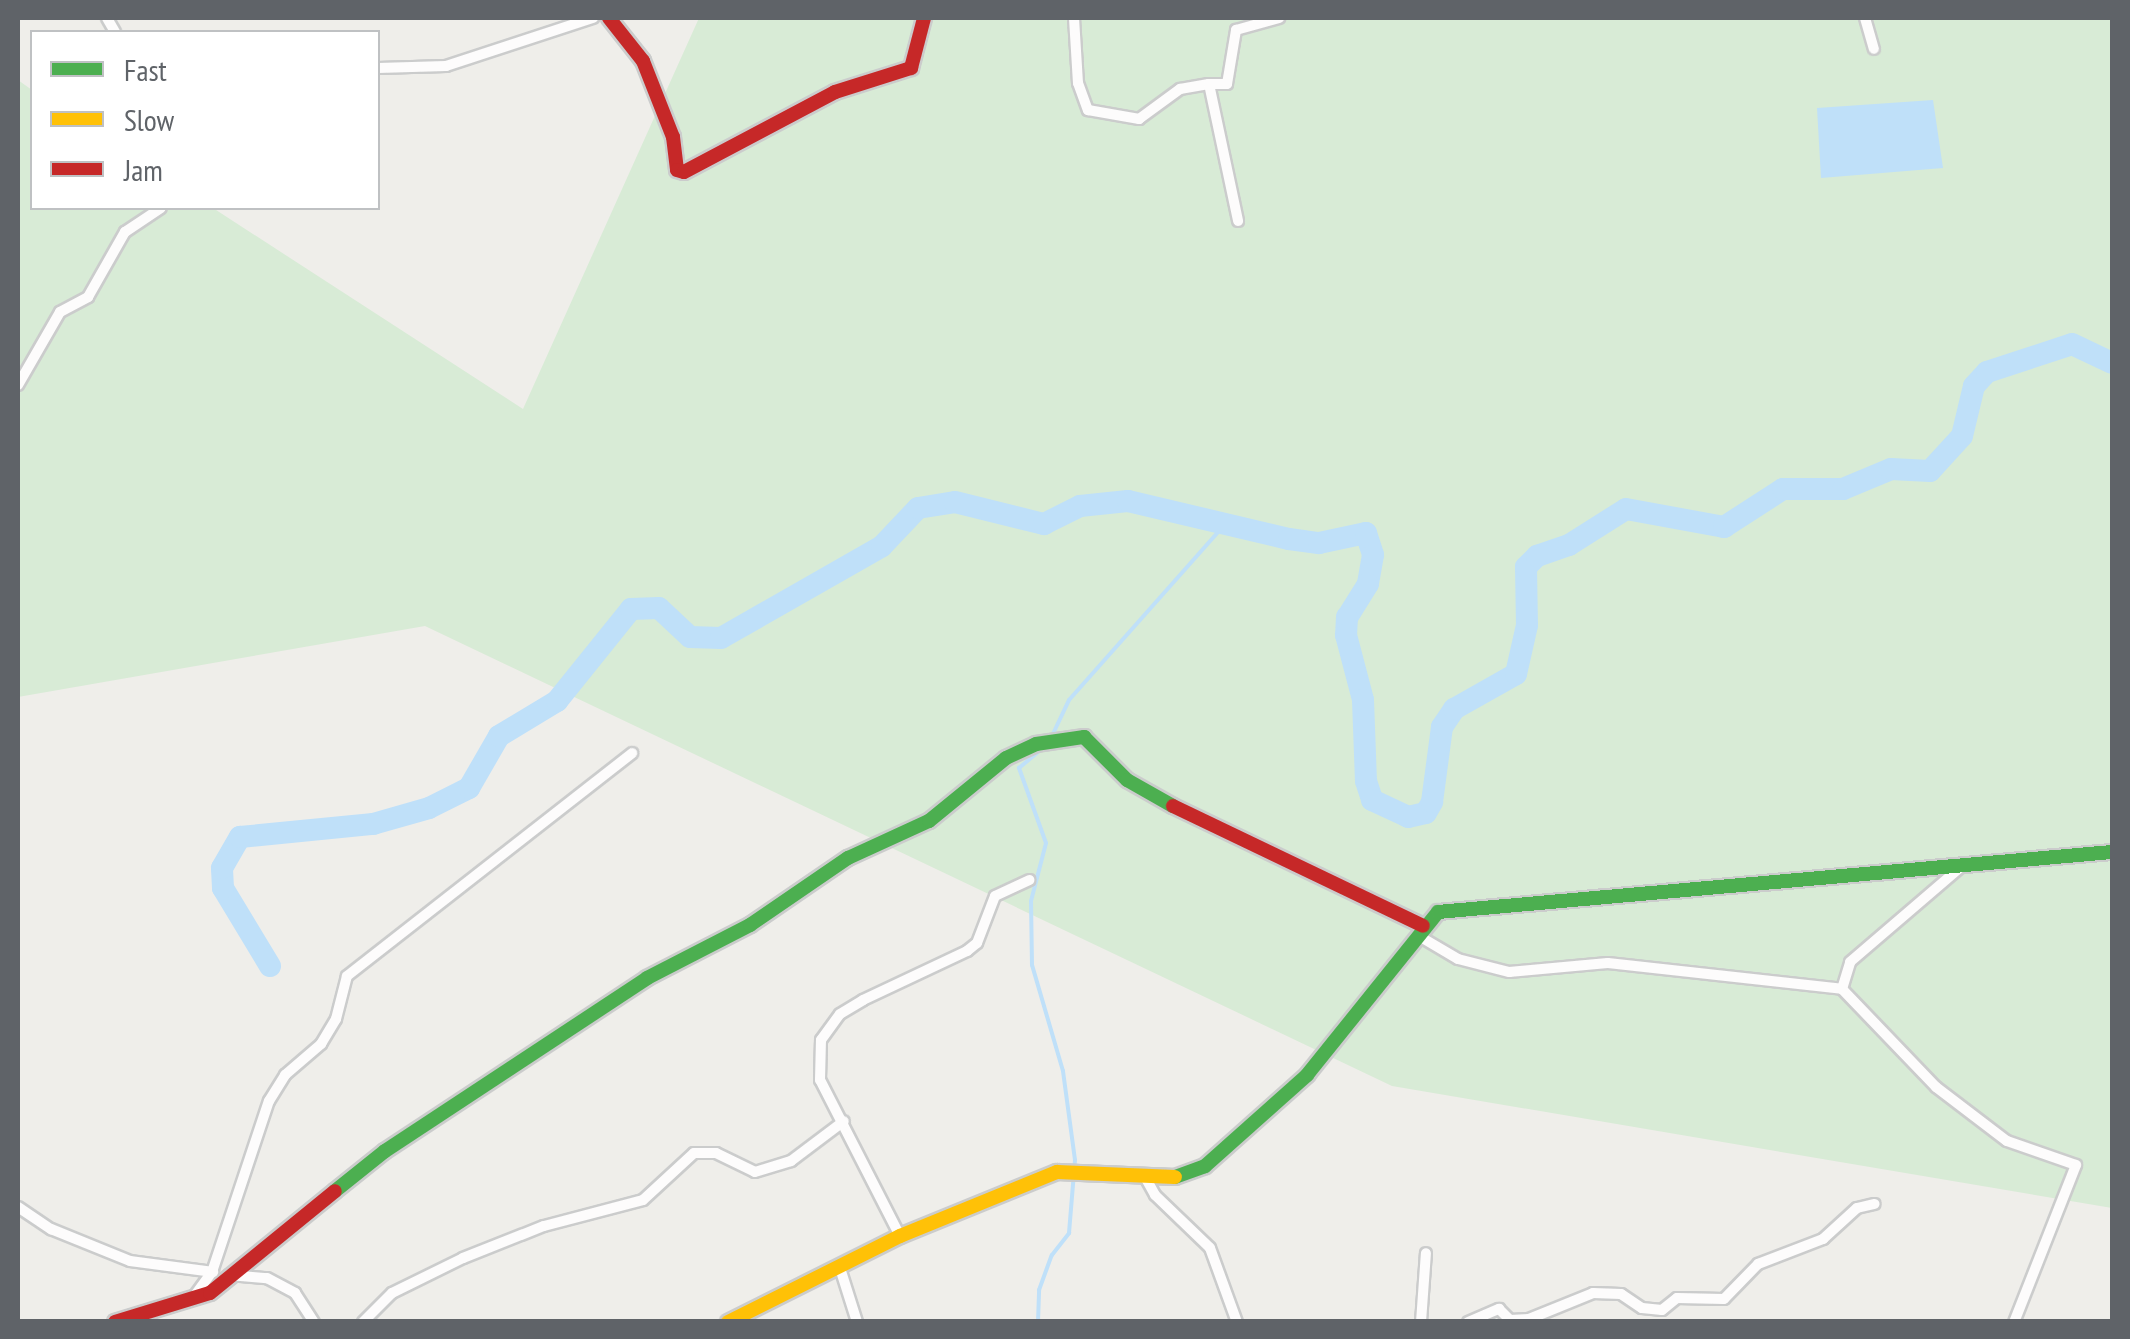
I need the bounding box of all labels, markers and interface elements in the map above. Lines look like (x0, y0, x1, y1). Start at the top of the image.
legend (30, 30, 380, 210)
text: Fast (124, 50, 167, 89)
text: Slow (124, 100, 174, 139)
text: Jam (124, 150, 163, 189)

